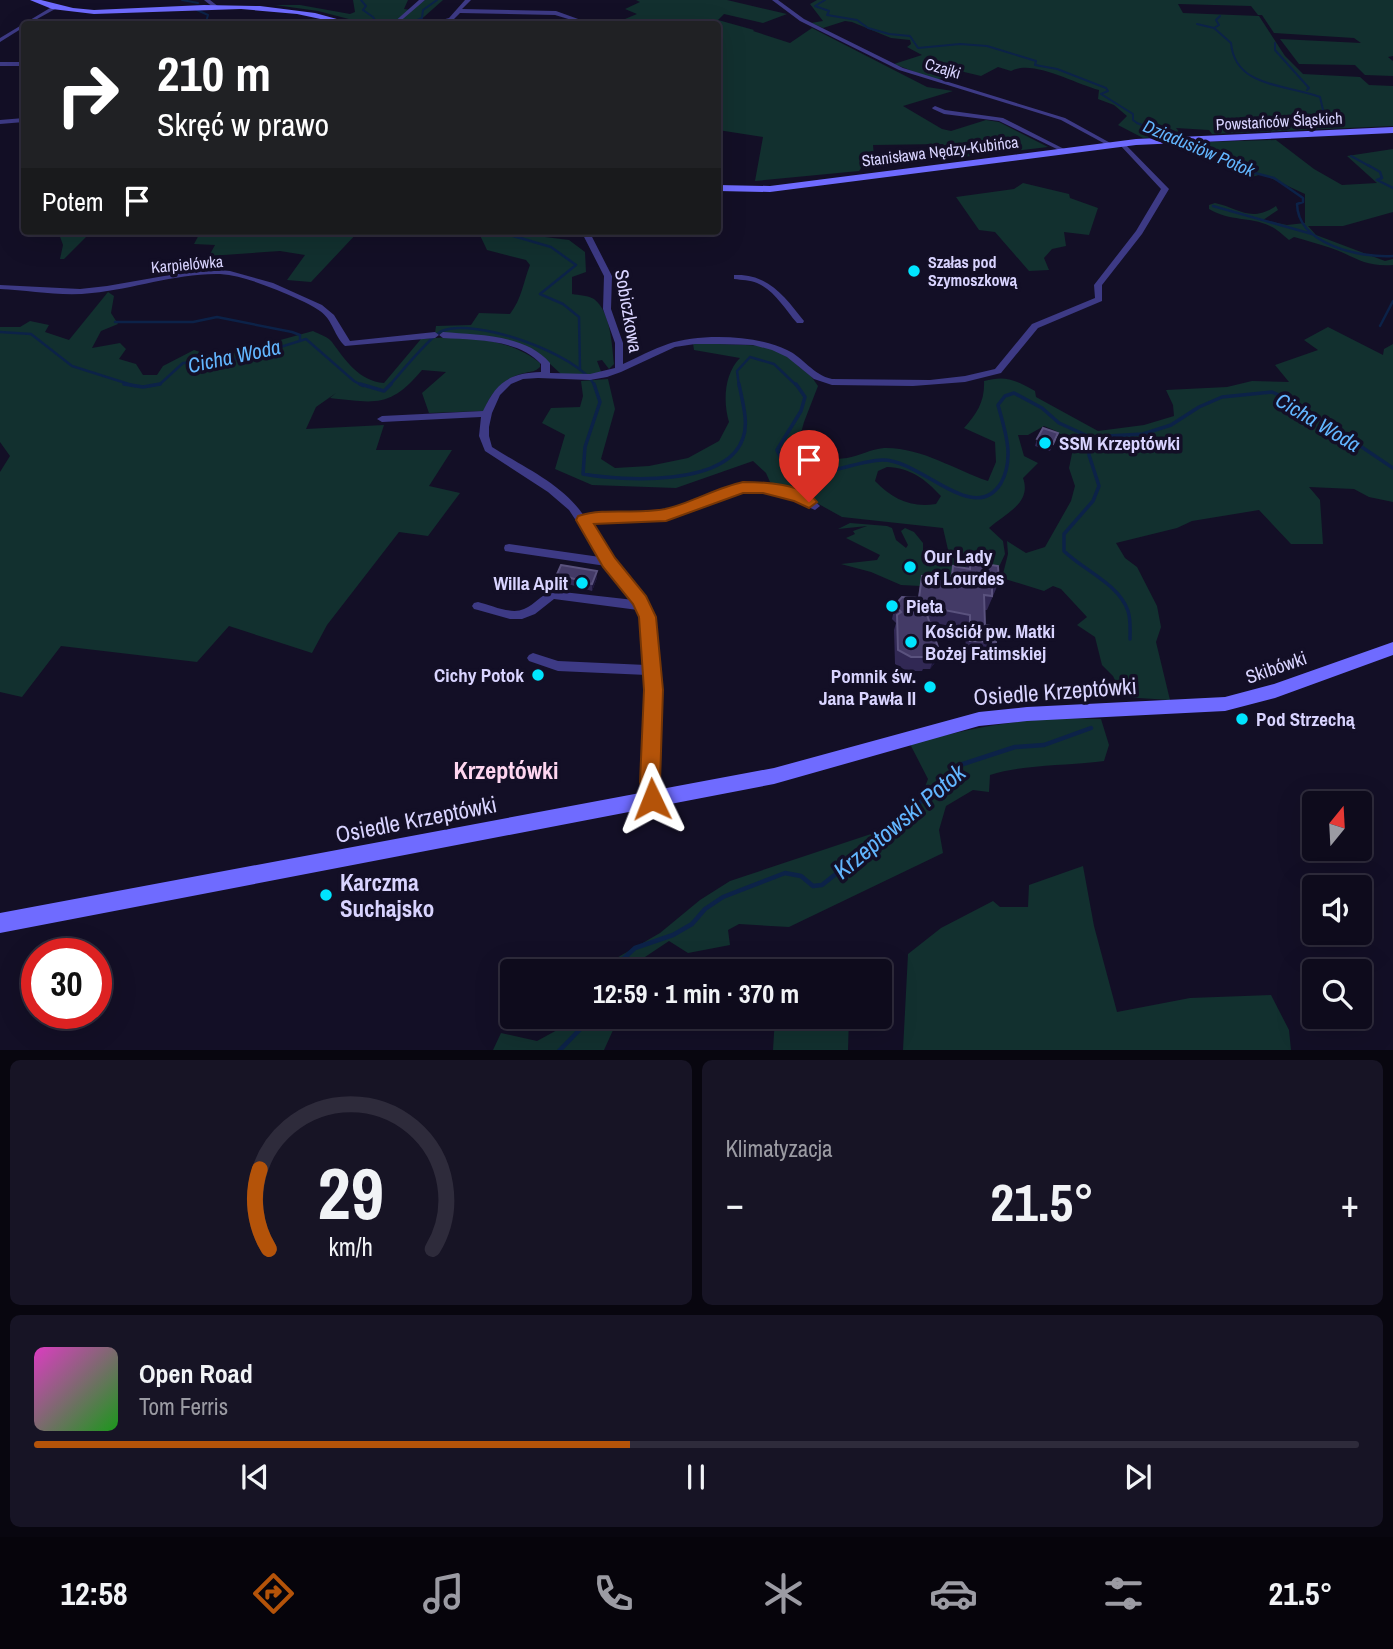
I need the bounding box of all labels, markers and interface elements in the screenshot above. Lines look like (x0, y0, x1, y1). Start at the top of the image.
text: 210 m (157, 40, 271, 106)
icon: right (42, 49, 133, 140)
street label: Czajki (922, 52, 964, 84)
text: Skręć w prawo (157, 103, 329, 146)
street label: Powstańców Śląskich (1215, 107, 1343, 135)
water label: Dziadusiów Potok (1139, 113, 1259, 183)
street label: Stanisława Nędzy-Kubińca (860, 130, 1020, 172)
icon: arrive (118, 182, 156, 220)
text: Potem (42, 184, 104, 219)
street label: Karpielówka (150, 250, 225, 278)
place label: Szałas pod Szymoszkową (928, 251, 1018, 291)
marker: Szałas pod Szymoszkową (906, 263, 922, 279)
street label: Sobiczkowa (609, 267, 649, 355)
water label: Cicha Woda (185, 332, 283, 380)
water label: Cicha Woda (1270, 385, 1366, 459)
pin (779, 430, 839, 502)
place label: SSM Krzeptówki (1059, 430, 1180, 456)
marker: SSM Krzeptówki (1037, 435, 1053, 451)
icon: arrive (790, 441, 828, 479)
place label: Our Lady of Lourdes (924, 543, 1005, 591)
marker: Our Lady of Lourdes (902, 559, 918, 575)
place label: Willa Aplit (493, 570, 568, 596)
marker: Willa Aplit (574, 575, 590, 591)
place label: Pieta (906, 593, 944, 619)
marker: Pieta (884, 598, 900, 614)
place label: Kościół pw. Matki Bożej Fatimskiej (925, 618, 1055, 666)
marker: Kościół pw. Matki Bożej Fatimskiej (903, 634, 919, 650)
street label: Skibówki (1242, 644, 1310, 690)
place label: Cichy Potok (434, 662, 524, 688)
place label: Pomnik św. Jana Pawła II (819, 663, 916, 711)
marker: Cichy Potok (530, 667, 546, 683)
street label: Osiedle Krzeptówki (972, 670, 1138, 712)
marker: Pomnik św. Jana Pawła II (922, 679, 938, 695)
place label: Pod Strzechą (1256, 706, 1356, 732)
marker: Pod Strzechą (1234, 711, 1250, 727)
district label: Krzeptówki (454, 754, 558, 786)
water label: Krzeptowski Potok (826, 756, 973, 886)
position arrow (615, 762, 689, 836)
street label: Osiedle Krzeptówki (333, 788, 499, 850)
north arrow (1302, 791, 1372, 861)
map controls (1302, 791, 1372, 1029)
place label: Karczma Suchajsko (340, 867, 434, 924)
button: sound (1302, 875, 1372, 945)
marker: Karczma Suchajsko (318, 887, 334, 903)
speed limit sign: 30 (21, 938, 112, 1029)
button: search (1302, 959, 1372, 1029)
text: 12:59 · 1 min · 370 m (593, 976, 799, 1011)
text: Klimatyzacja (726, 1133, 832, 1164)
text: 29 (318, 1144, 384, 1242)
text: 21.5° (990, 1167, 1094, 1237)
text: − (726, 1178, 744, 1229)
text: + (1341, 1178, 1359, 1229)
text: km/h (329, 1229, 373, 1263)
text: Open Road (139, 1356, 253, 1391)
text: Tom Ferris (139, 1391, 228, 1422)
icon: previous (236, 1458, 274, 1496)
icon: pause (677, 1458, 715, 1496)
icon: next (1119, 1458, 1157, 1496)
icon: directions (249, 1569, 298, 1618)
icon: music (419, 1569, 468, 1618)
icon: phone (589, 1569, 638, 1618)
icon: climate (759, 1569, 808, 1618)
icon: car (929, 1569, 978, 1618)
icon: filters (1099, 1569, 1148, 1618)
text: 12:58 (61, 1572, 128, 1615)
text: 21.5° (1269, 1572, 1332, 1615)

